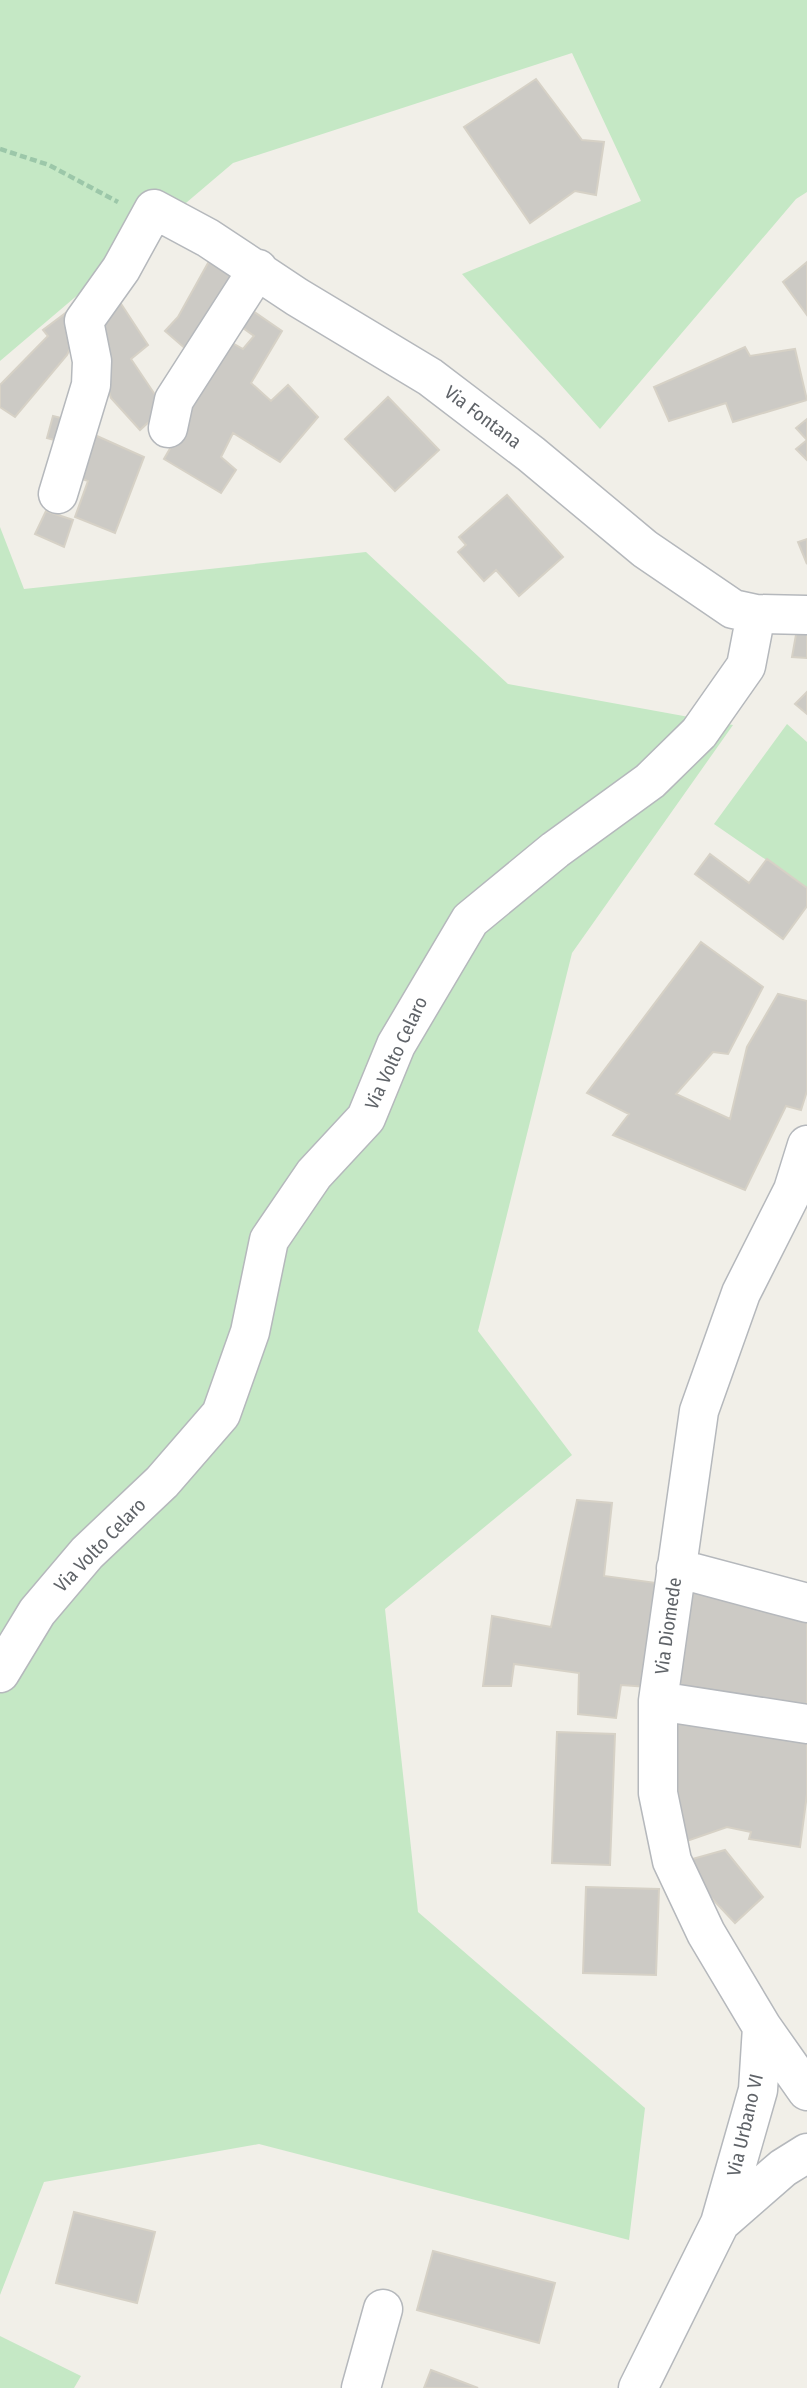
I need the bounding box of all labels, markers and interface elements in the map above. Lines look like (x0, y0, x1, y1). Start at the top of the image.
street label: Via Fontana (440, 381, 526, 453)
street label: Via Volto Celaro (360, 993, 432, 1113)
street label: Via Volto Celaro (49, 1493, 151, 1597)
street label: Via Diomede (650, 1576, 686, 1676)
street label: Via Urbano VI (722, 2072, 768, 2178)

